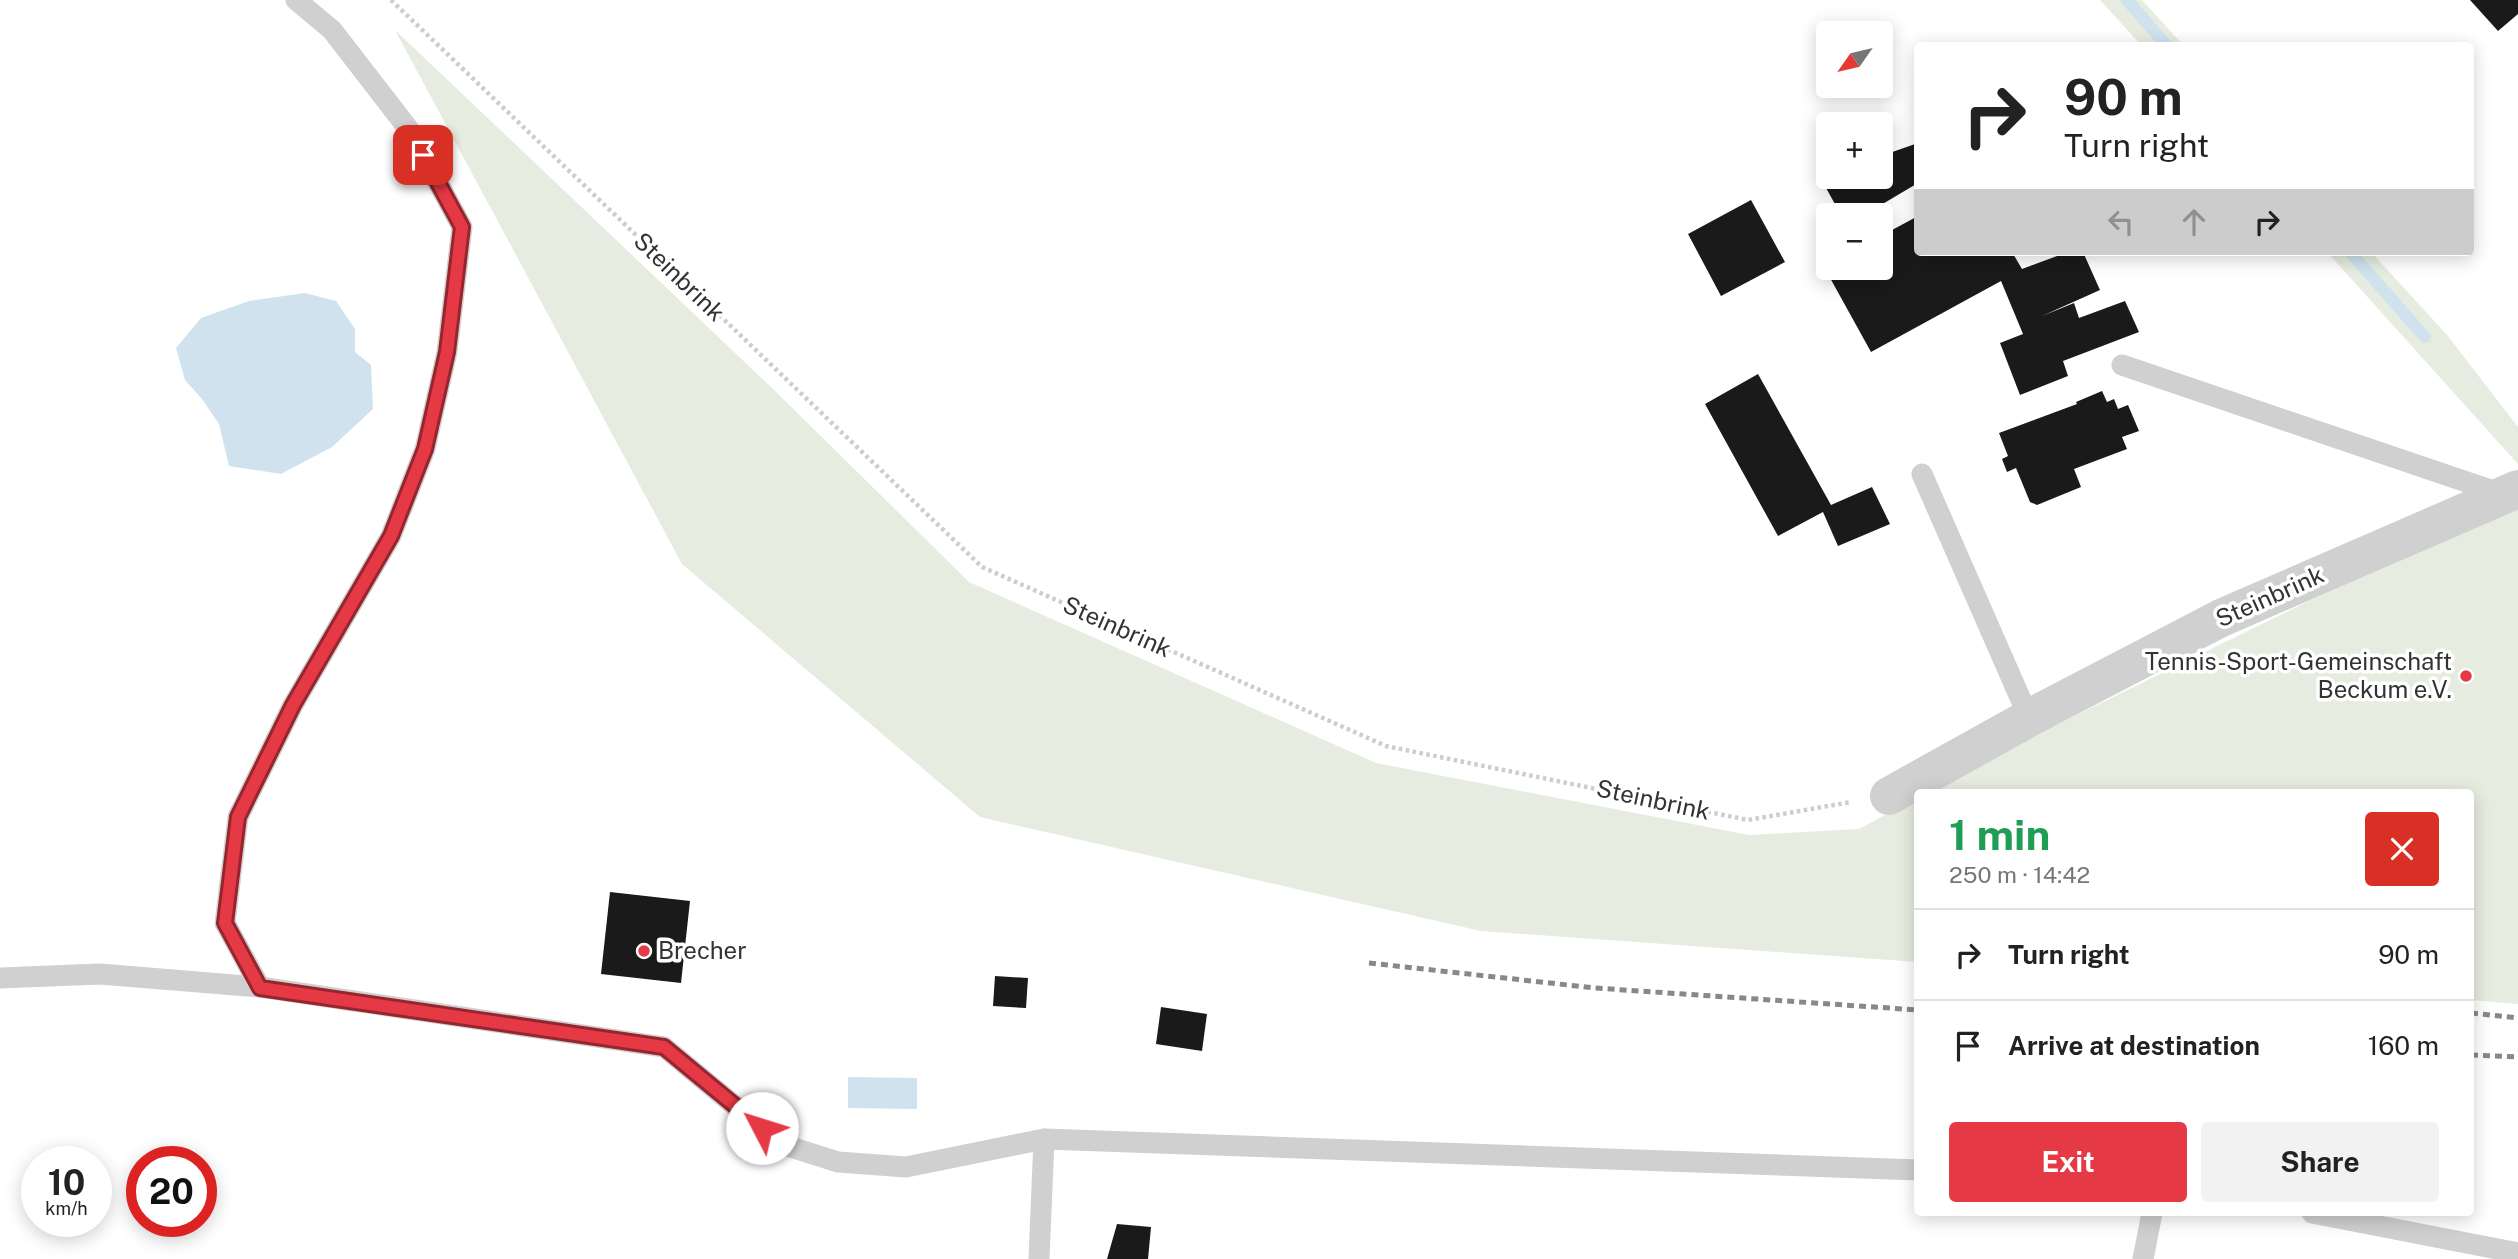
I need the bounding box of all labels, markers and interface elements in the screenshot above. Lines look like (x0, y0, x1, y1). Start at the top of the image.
north arrow (1816, 21, 1894, 98)
map controls (1816, 21, 1893, 280)
text: 90 m (2064, 68, 2183, 126)
icon: right (1949, 70, 2040, 161)
button: + (1816, 112, 1893, 189)
pin (393, 125, 453, 185)
text: Turn right (2064, 127, 2209, 164)
icon: arrive (404, 136, 442, 174)
button: − (1816, 203, 1893, 280)
icon: left (2102, 203, 2140, 241)
icon: ahead (2175, 203, 2213, 241)
icon: right (2248, 203, 2286, 241)
street label: Steinbrink (629, 226, 731, 326)
street label: Steinbrink (2211, 560, 2328, 632)
street label: Steinbrink (1059, 590, 1176, 662)
place label: Tennis-Sport-Gemeinschaft Beckum e.V. (2145, 647, 2452, 703)
marker: Tennis-Sport-Gemeinschaft Beckum e.V. (2458, 668, 2474, 684)
street label: Steinbrink (1594, 773, 1712, 825)
text: 1 min (1949, 810, 2050, 859)
button: close (2365, 812, 2439, 886)
text: 250 m · 14:42 (1949, 861, 2090, 888)
place label: Brecher (658, 936, 747, 964)
icon: right (1949, 936, 1987, 974)
text: Turn right (2008, 939, 2130, 970)
text: 90 m (2378, 939, 2439, 970)
marker: Brecher (636, 943, 652, 959)
icon: arrive (1949, 1027, 1987, 1065)
text: Arrive at destination (2008, 1030, 2260, 1061)
text: 160 m (2368, 1030, 2439, 1061)
position arrow (725, 1091, 799, 1165)
button: Exit (1949, 1122, 2187, 1202)
button: Share (2201, 1122, 2439, 1202)
speed limit sign: 20 (126, 1146, 217, 1237)
text: 10 (48, 1162, 85, 1203)
text: km/h (45, 1198, 88, 1219)

